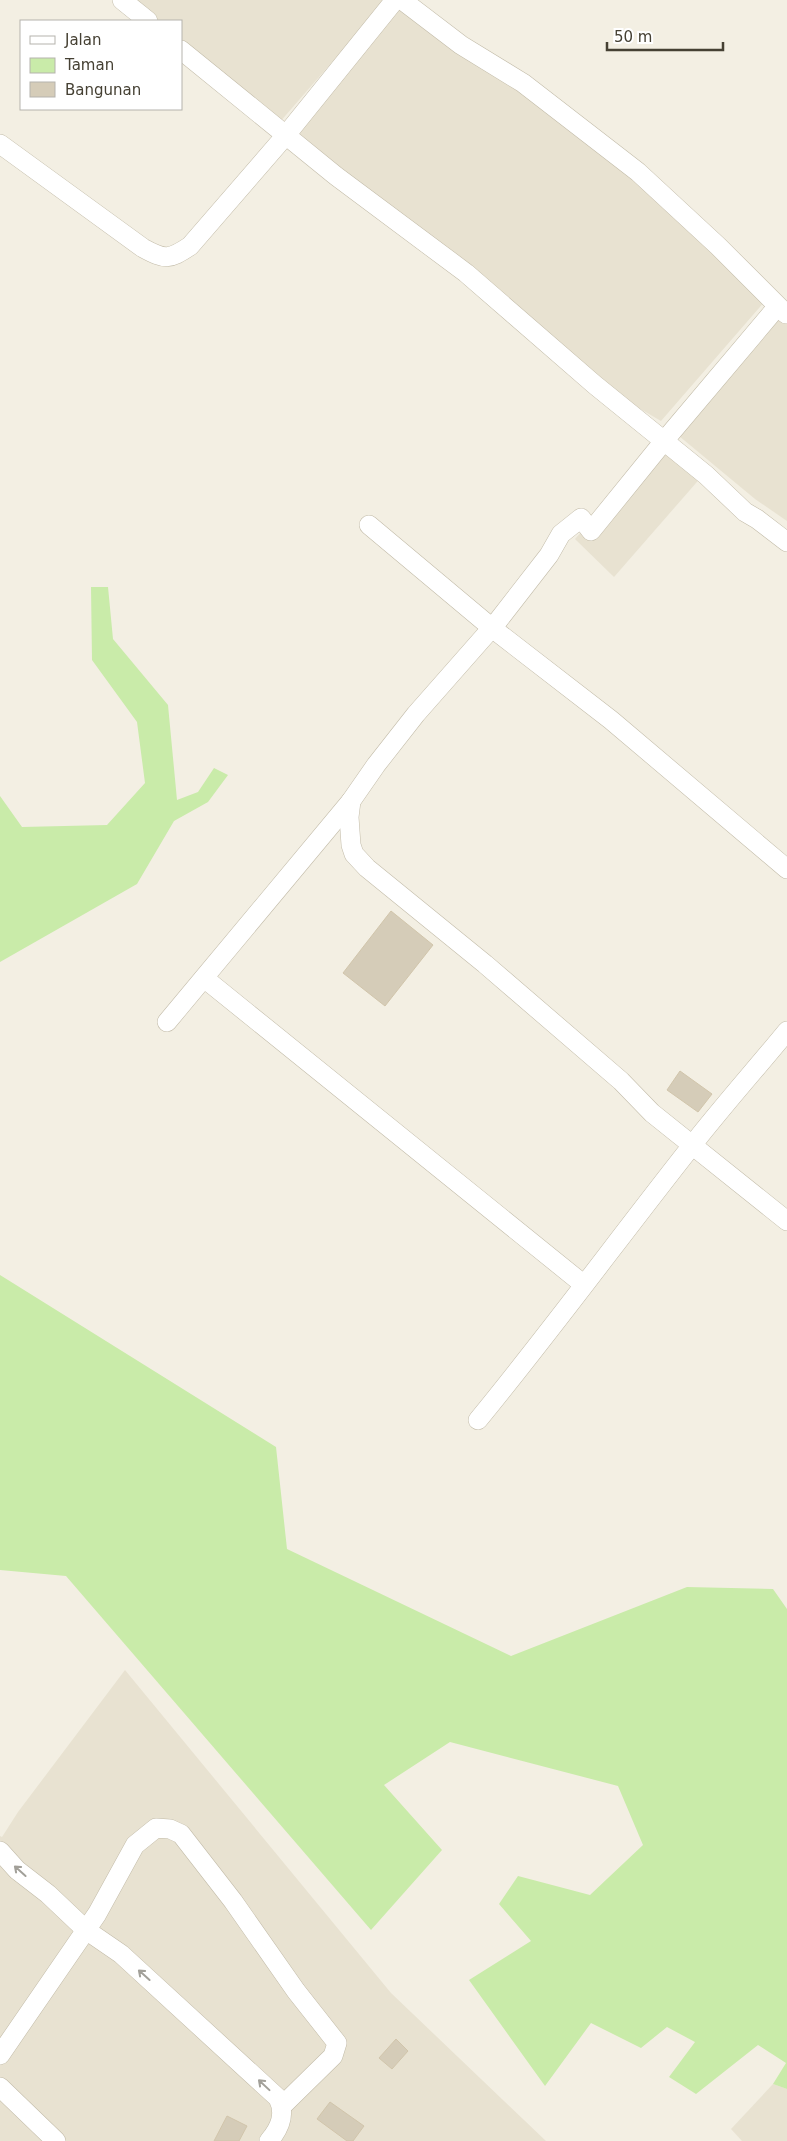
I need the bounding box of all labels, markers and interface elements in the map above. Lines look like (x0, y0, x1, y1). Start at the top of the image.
legend (20, 20, 182, 110)
scale bar (607, 20, 723, 52)
text: 50 m (614, 28, 652, 46)
text: Jalan (64, 31, 101, 49)
text: Taman (64, 56, 114, 74)
text: Bangunan (65, 81, 141, 99)
one-way arrow (13, 1866, 26, 1877)
one-way arrow (138, 1969, 151, 1981)
one-way arrow (257, 2080, 270, 2091)

